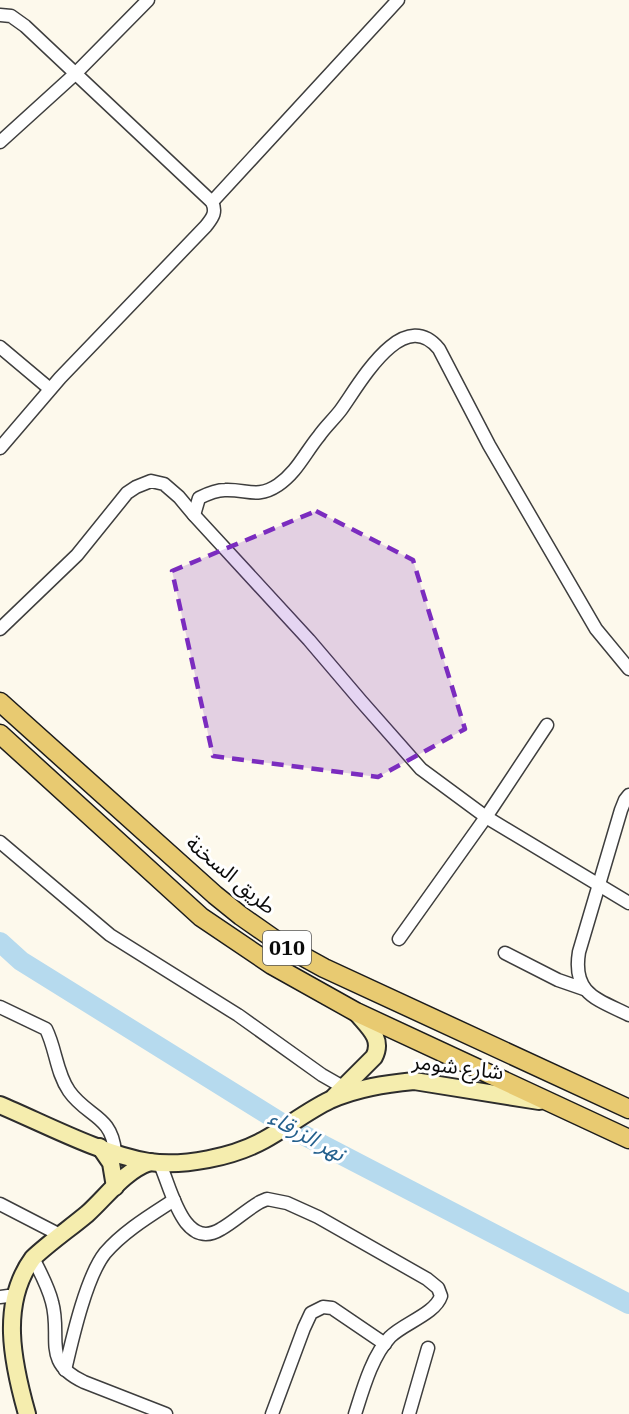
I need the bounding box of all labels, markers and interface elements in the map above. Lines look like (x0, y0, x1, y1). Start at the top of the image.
street label: طريق السخنة (181, 828, 282, 920)
road number: 010 (263, 931, 311, 965)
street label: شارع شومر (410, 1046, 505, 1087)
water label: نهر الزرقاء (264, 1102, 352, 1168)

